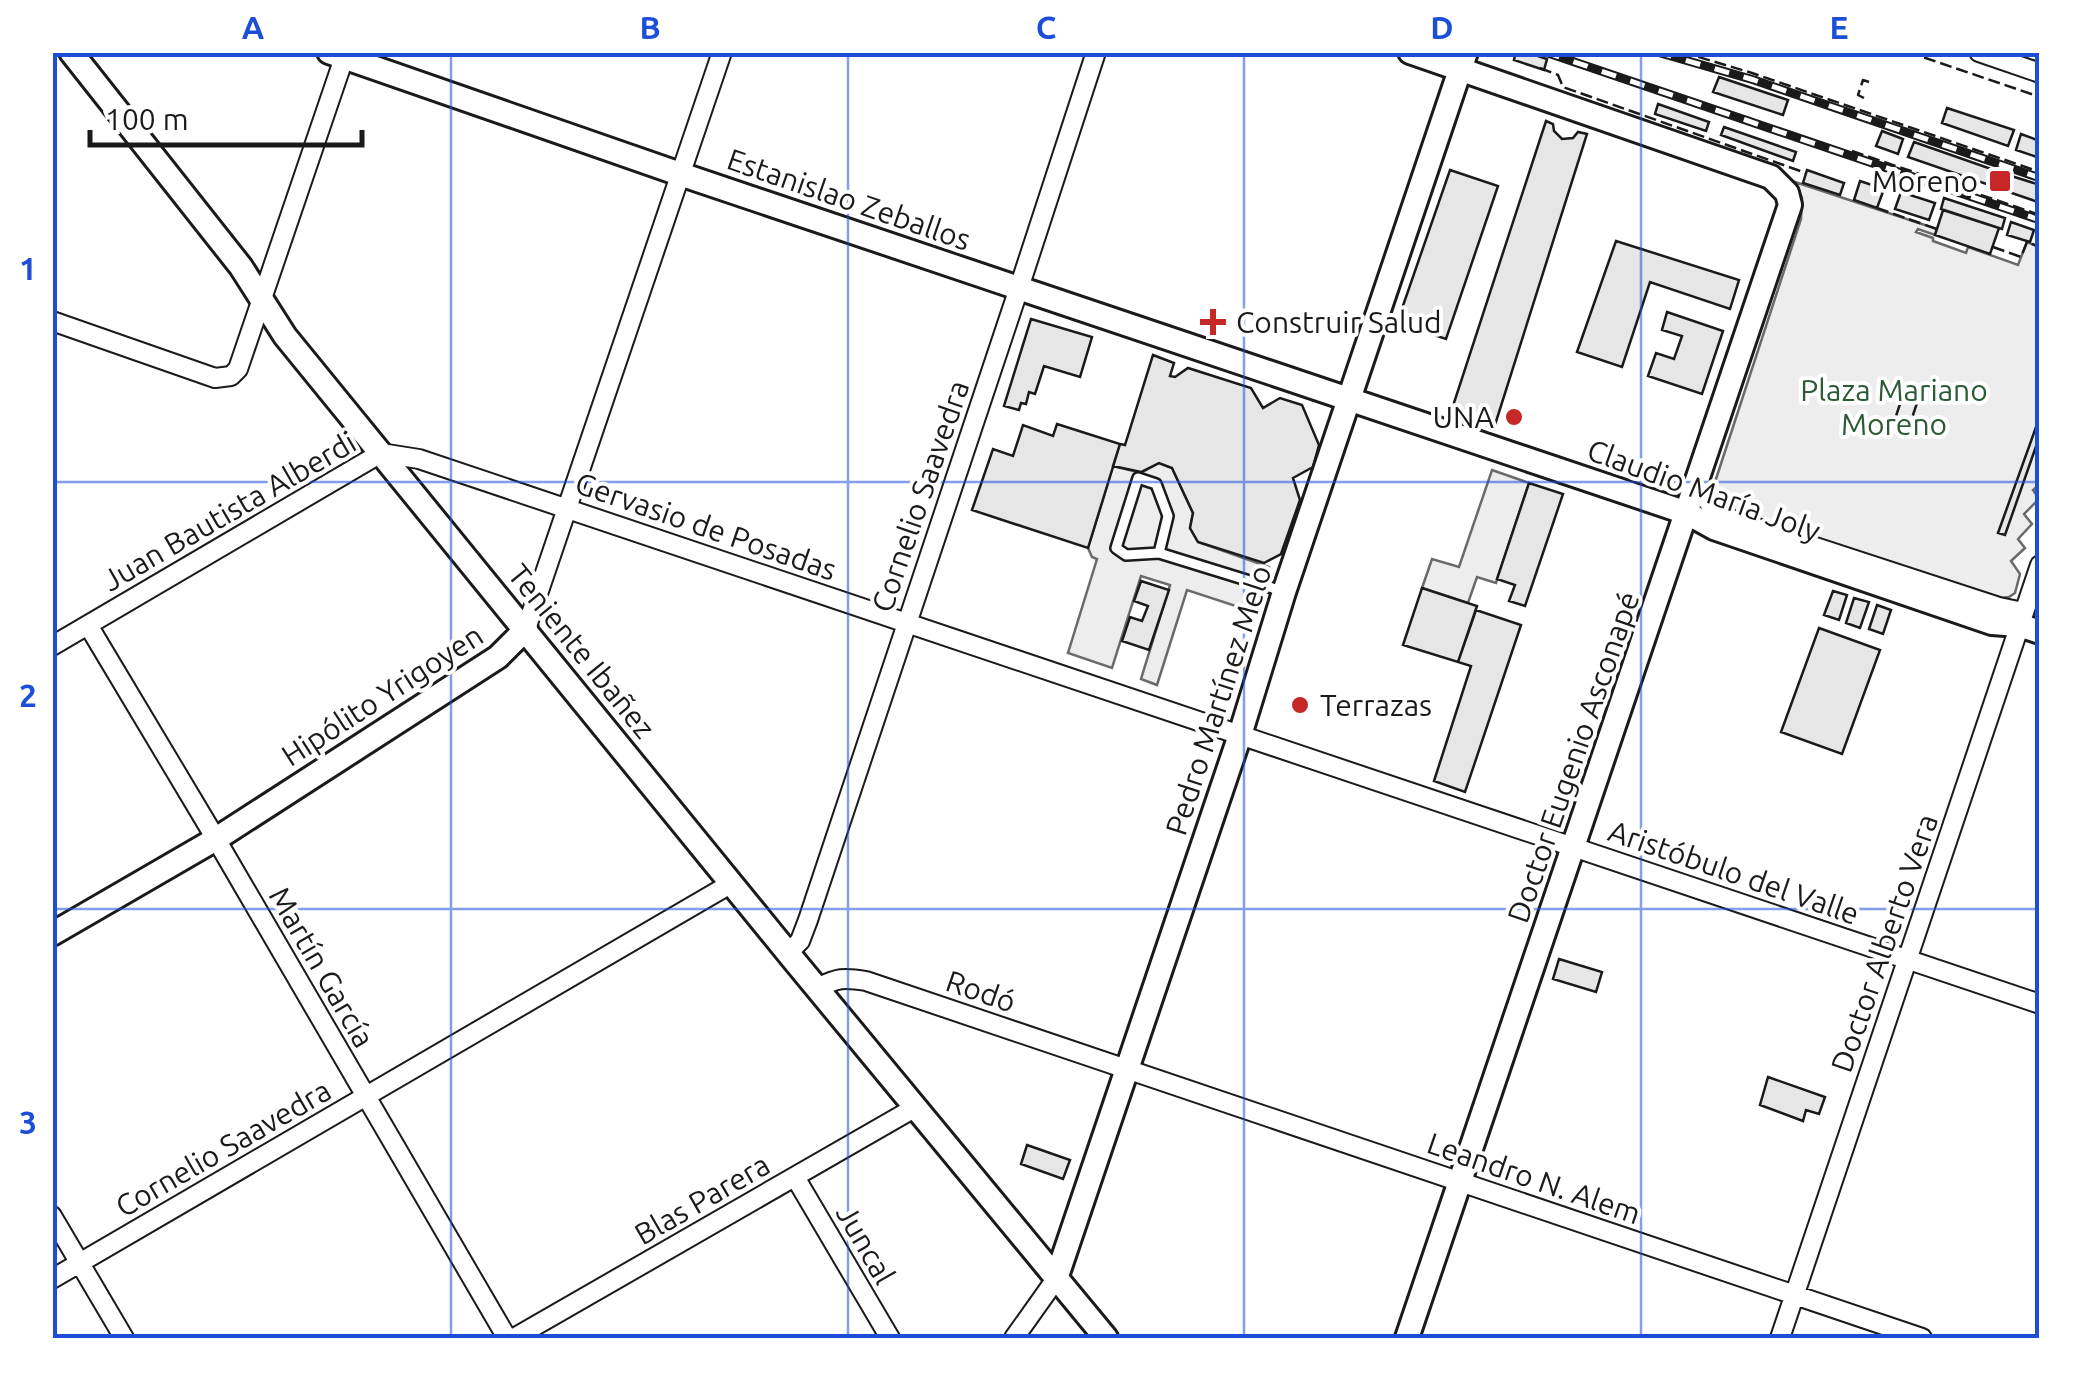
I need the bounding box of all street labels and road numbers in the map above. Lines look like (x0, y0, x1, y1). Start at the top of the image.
street label: Estanislao Zeballos (723, 141, 975, 257)
street label: Cornelio Saavedra (864, 376, 976, 616)
street label: Juan Bautista Alberdi (96, 425, 362, 597)
street label: Claudio María Joly (1583, 432, 1825, 548)
street label: Gervasio de Posadas (571, 465, 841, 587)
street label: Teniente Ibañez (502, 557, 662, 745)
street label: Pedro Martínez Melo (1158, 561, 1278, 839)
street label: Doctor Eugenio Asconapé (1500, 587, 1646, 927)
street label: Hipólito Yrigoyen (275, 617, 489, 773)
street label: Doctor Alberto Vera (1824, 810, 1944, 1076)
street label: Aristóbulo del Valle (1604, 813, 1864, 931)
street label: Martín García (262, 881, 382, 1053)
street label: Rodó (942, 963, 1020, 1019)
street label: Cornelio Saavedra (109, 1073, 337, 1223)
street label: Leandro N. Alem (1423, 1126, 1645, 1230)
street label: Blas Parera (629, 1147, 775, 1251)
street label: Juncal (830, 1198, 902, 1290)

